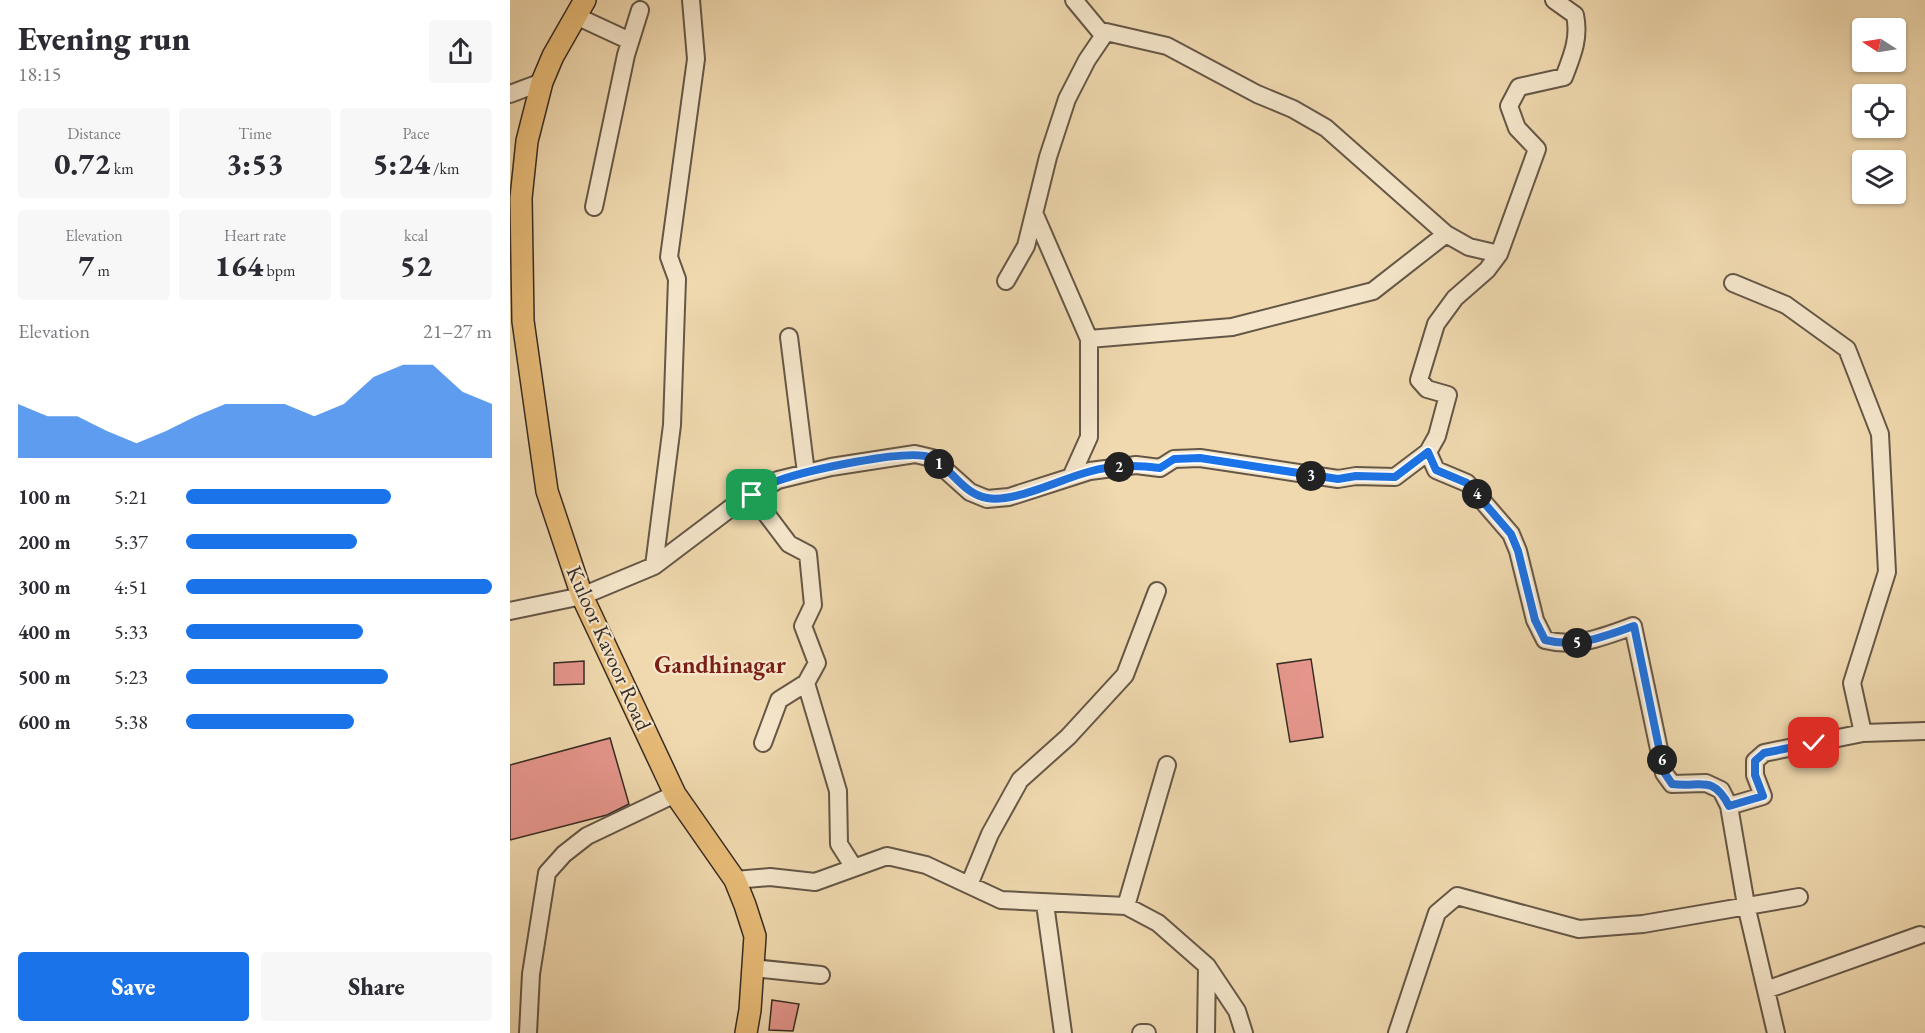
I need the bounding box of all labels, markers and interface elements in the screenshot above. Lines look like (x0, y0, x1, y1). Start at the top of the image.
text: Evening run (18, 17, 190, 60)
north arrow (1852, 18, 1906, 72)
map controls (1852, 18, 1906, 204)
button: share (429, 20, 492, 83)
text: 18:15 (18, 61, 61, 87)
button: locate (1852, 84, 1906, 138)
text: Distance (67, 123, 121, 144)
text: Time (238, 123, 272, 144)
text: Pace (403, 123, 429, 144)
text: 0.72 (54, 144, 110, 183)
text: 3:53 (226, 144, 284, 183)
text: 5:24 (373, 144, 430, 183)
button: layers (1852, 150, 1906, 204)
text: km (110, 158, 134, 179)
text: /km (430, 158, 459, 179)
text: Elevation (65, 225, 123, 246)
text: Heart rate (224, 225, 286, 246)
text: kcal (404, 225, 428, 246)
text: 7 (78, 246, 94, 285)
text: 164 (215, 246, 263, 285)
text: 52 (400, 246, 432, 285)
text: m (94, 260, 110, 281)
text: bpm (263, 260, 295, 281)
text: Elevation (18, 318, 90, 344)
text: 21–27 m (423, 318, 492, 344)
pin: 1 (924, 449, 954, 479)
pin: 2 (1104, 452, 1134, 482)
text: 1 (935, 453, 943, 474)
text: 2 (1115, 456, 1123, 477)
pin: 3 (1296, 461, 1326, 491)
text: 3 (1307, 465, 1315, 486)
pin (726, 469, 777, 520)
icon: arrive (735, 478, 768, 511)
pin: 4 (1462, 479, 1492, 509)
text: 4 (1473, 483, 1481, 504)
text: 100 m (18, 484, 71, 510)
text: 5:21 (114, 484, 148, 510)
text: 200 m (18, 529, 71, 555)
text: 5:37 (114, 529, 148, 555)
street label: Kuloor Kavoor Road (560, 561, 659, 736)
text: 300 m (18, 574, 71, 600)
text: 4:51 (114, 574, 148, 600)
text: 400 m (18, 619, 71, 645)
text: 5:33 (114, 619, 148, 645)
pin: 5 (1562, 628, 1592, 658)
text: 5 (1573, 632, 1581, 653)
district label: Gandhinagar (654, 649, 786, 681)
text: 500 m (18, 664, 71, 690)
text: 5:23 (114, 664, 148, 690)
text: 600 m (18, 709, 71, 735)
text: 5:38 (114, 709, 148, 735)
pin (1788, 717, 1839, 768)
icon: check (1797, 726, 1830, 759)
pin: 6 (1647, 745, 1677, 775)
text: 6 (1658, 749, 1666, 770)
button: Save (18, 952, 249, 1021)
button: Share (261, 952, 492, 1021)

